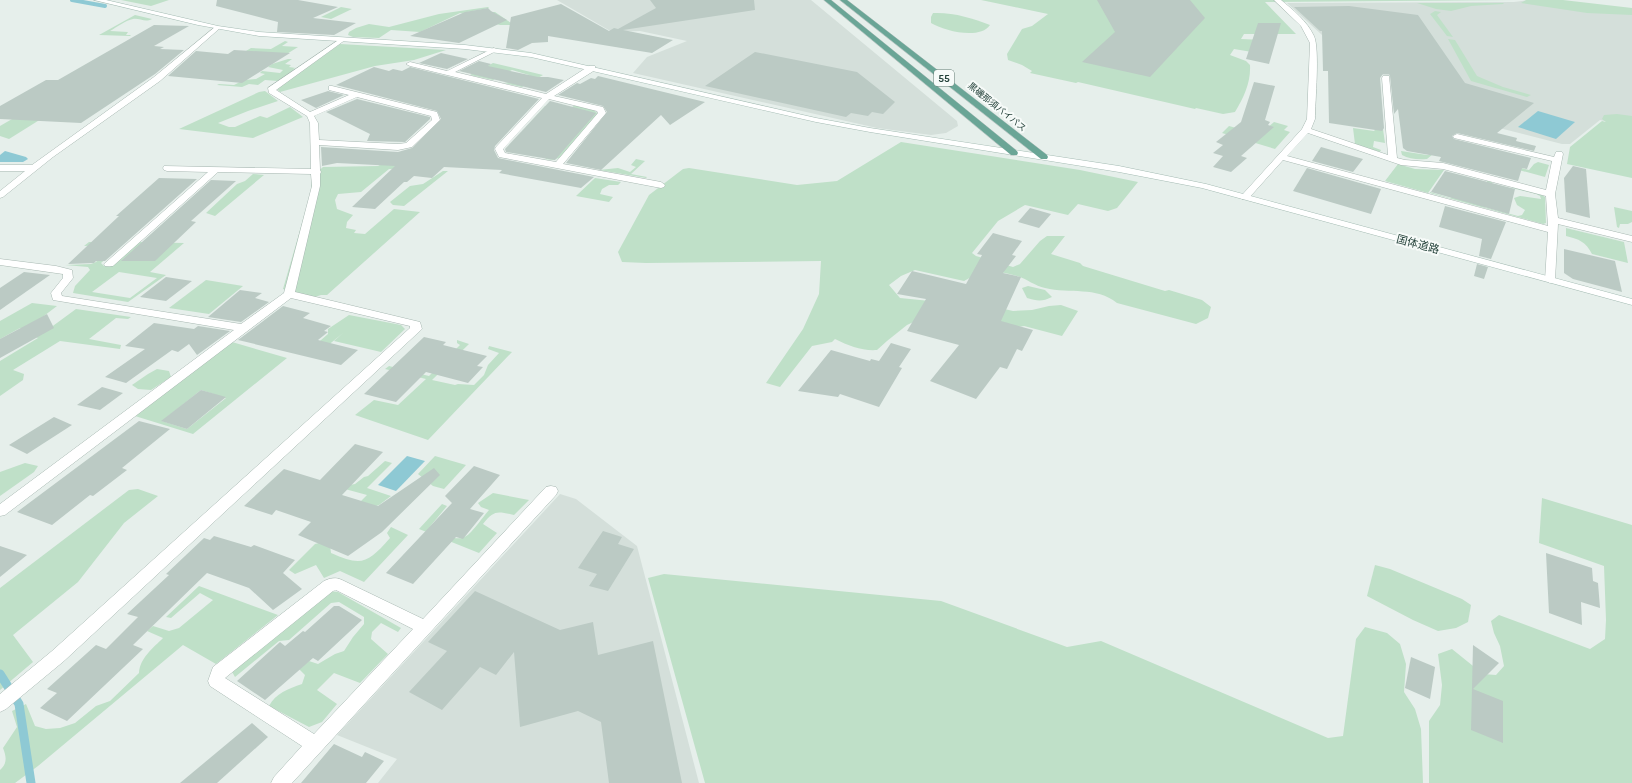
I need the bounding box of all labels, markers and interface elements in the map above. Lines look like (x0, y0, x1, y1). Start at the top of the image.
road number: 55 (934, 70, 954, 86)
street label: 黒磯那須バイパス (966, 81, 1028, 133)
street label: 国体道路 (1395, 233, 1441, 256)

